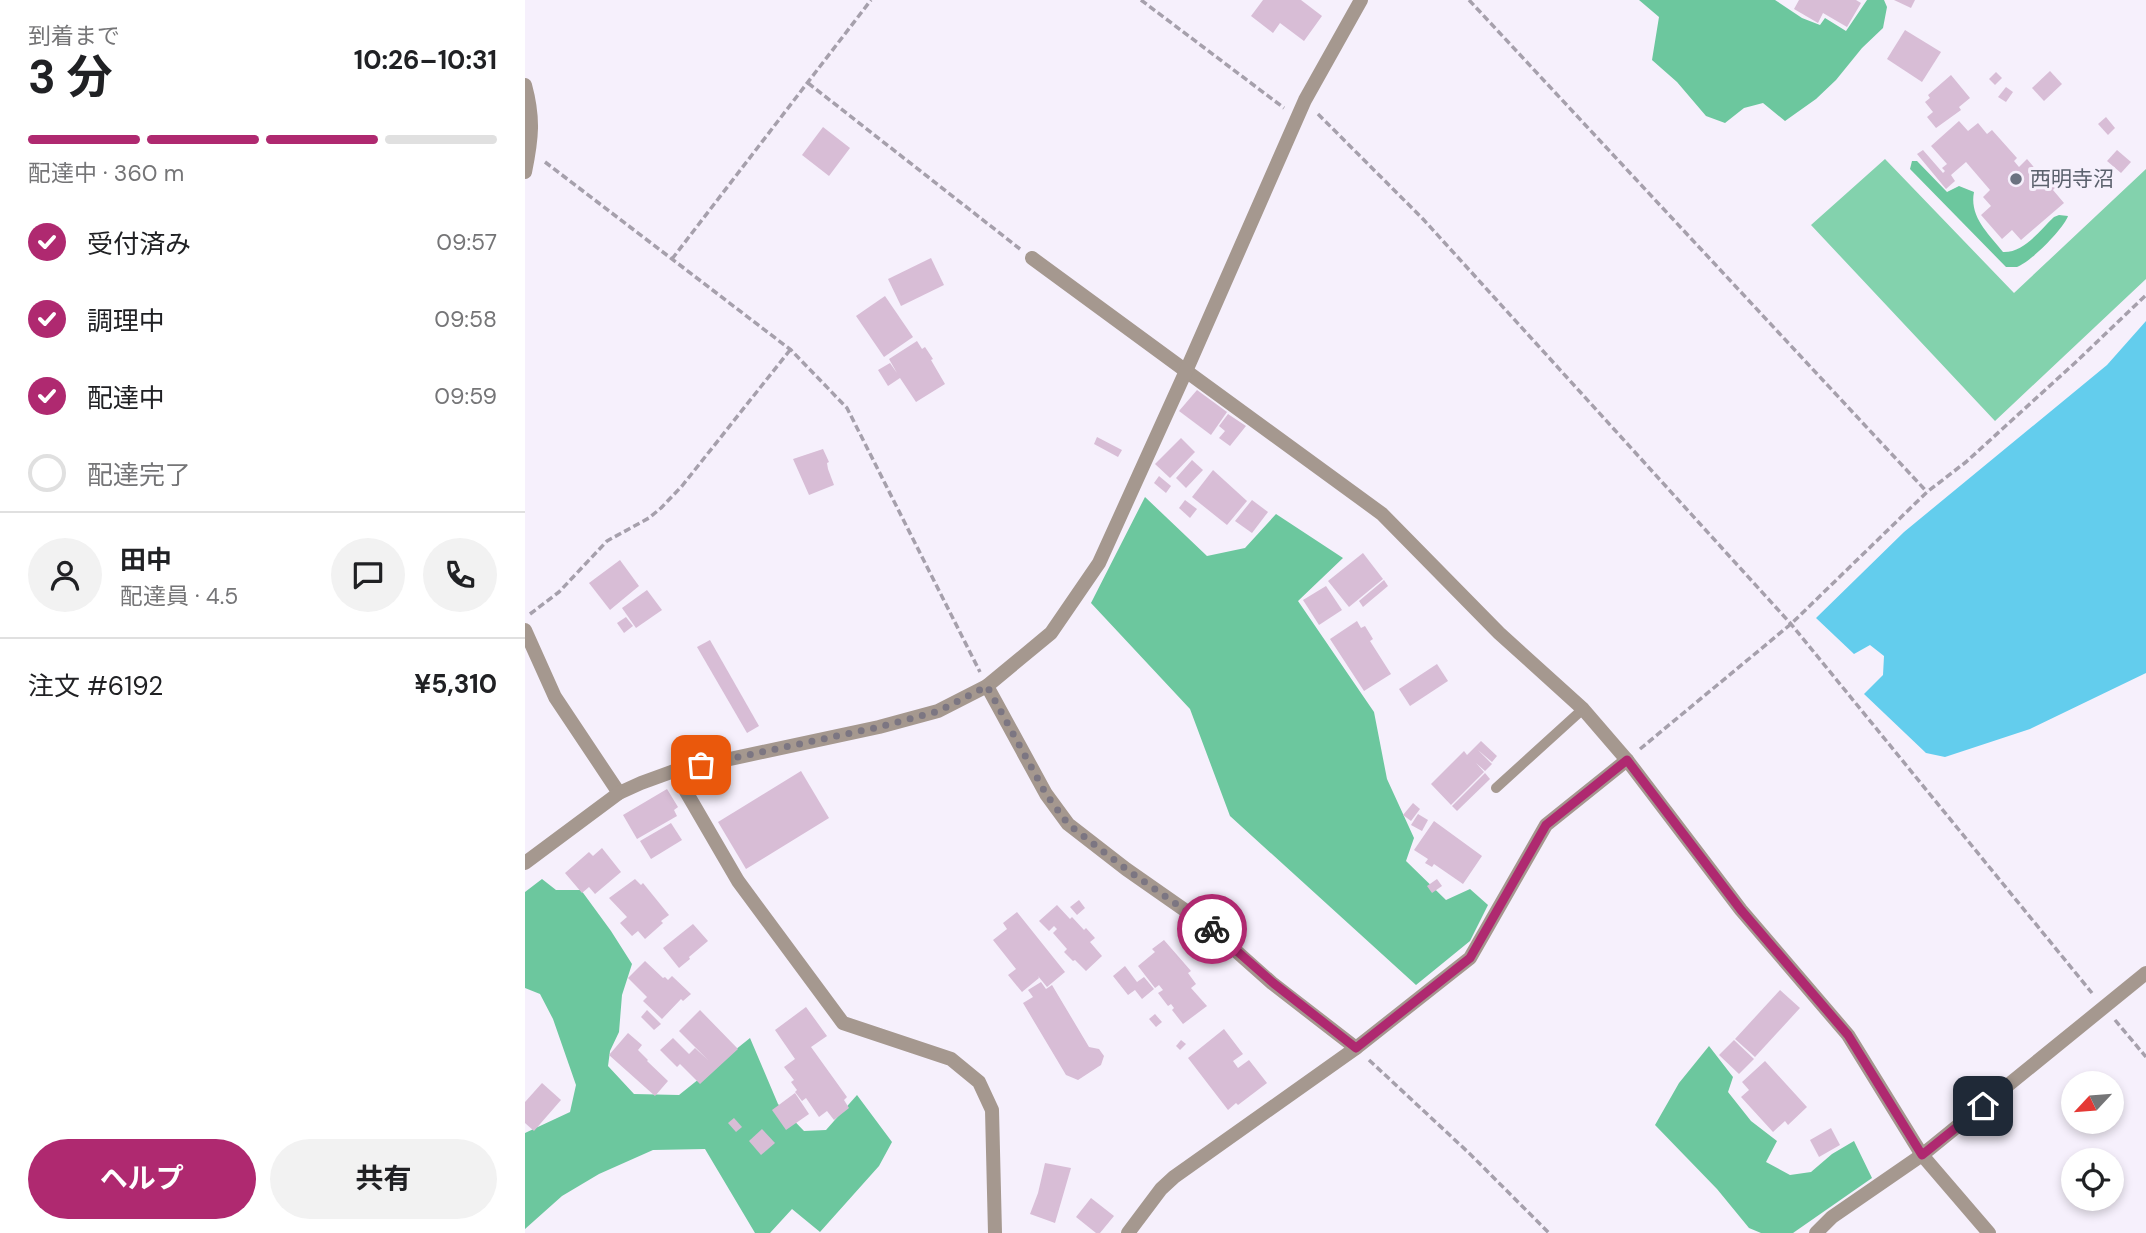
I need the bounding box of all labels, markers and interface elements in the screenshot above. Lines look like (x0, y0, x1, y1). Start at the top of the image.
text: 到着まで (28, 21, 120, 51)
text: 10:26–10:31 (354, 43, 497, 77)
text: 3 分 (28, 47, 113, 107)
text: 配達中 · 360 m (28, 158, 184, 188)
place label: 西明寺沼 (2030, 165, 2114, 193)
marker: 西明寺沼 (2008, 171, 2024, 187)
icon: check (28, 223, 66, 261)
text: 受付済み (87, 227, 191, 261)
text: 09:57 (436, 227, 497, 257)
icon: check (28, 300, 66, 338)
text: 調理中 (87, 304, 165, 338)
text: 09:58 (434, 304, 497, 334)
icon: check (28, 377, 66, 415)
text: 配達中 (87, 381, 165, 415)
text: 09:59 (434, 381, 497, 411)
text: 配達完了 (87, 458, 191, 492)
button: person (28, 538, 102, 612)
button: chat (331, 538, 405, 612)
button: phone (423, 538, 497, 612)
text: 田中 (120, 543, 172, 577)
text: 配達員 · 4.5 (120, 581, 238, 611)
text: ¥5,310 (414, 667, 497, 701)
text: 注文 #6192 (28, 669, 163, 703)
pin (671, 735, 731, 795)
icon: bag (682, 746, 720, 784)
courier (1177, 894, 1247, 964)
icon: bike (1193, 910, 1231, 948)
north arrow (2061, 1071, 2125, 1134)
map controls (2061, 1071, 2124, 1211)
pin (1953, 1076, 2013, 1136)
icon: home (1964, 1087, 2002, 1125)
button: ヘルプ (28, 1139, 256, 1219)
button: 共有 (270, 1139, 497, 1219)
button: locate (2061, 1148, 2124, 1211)

